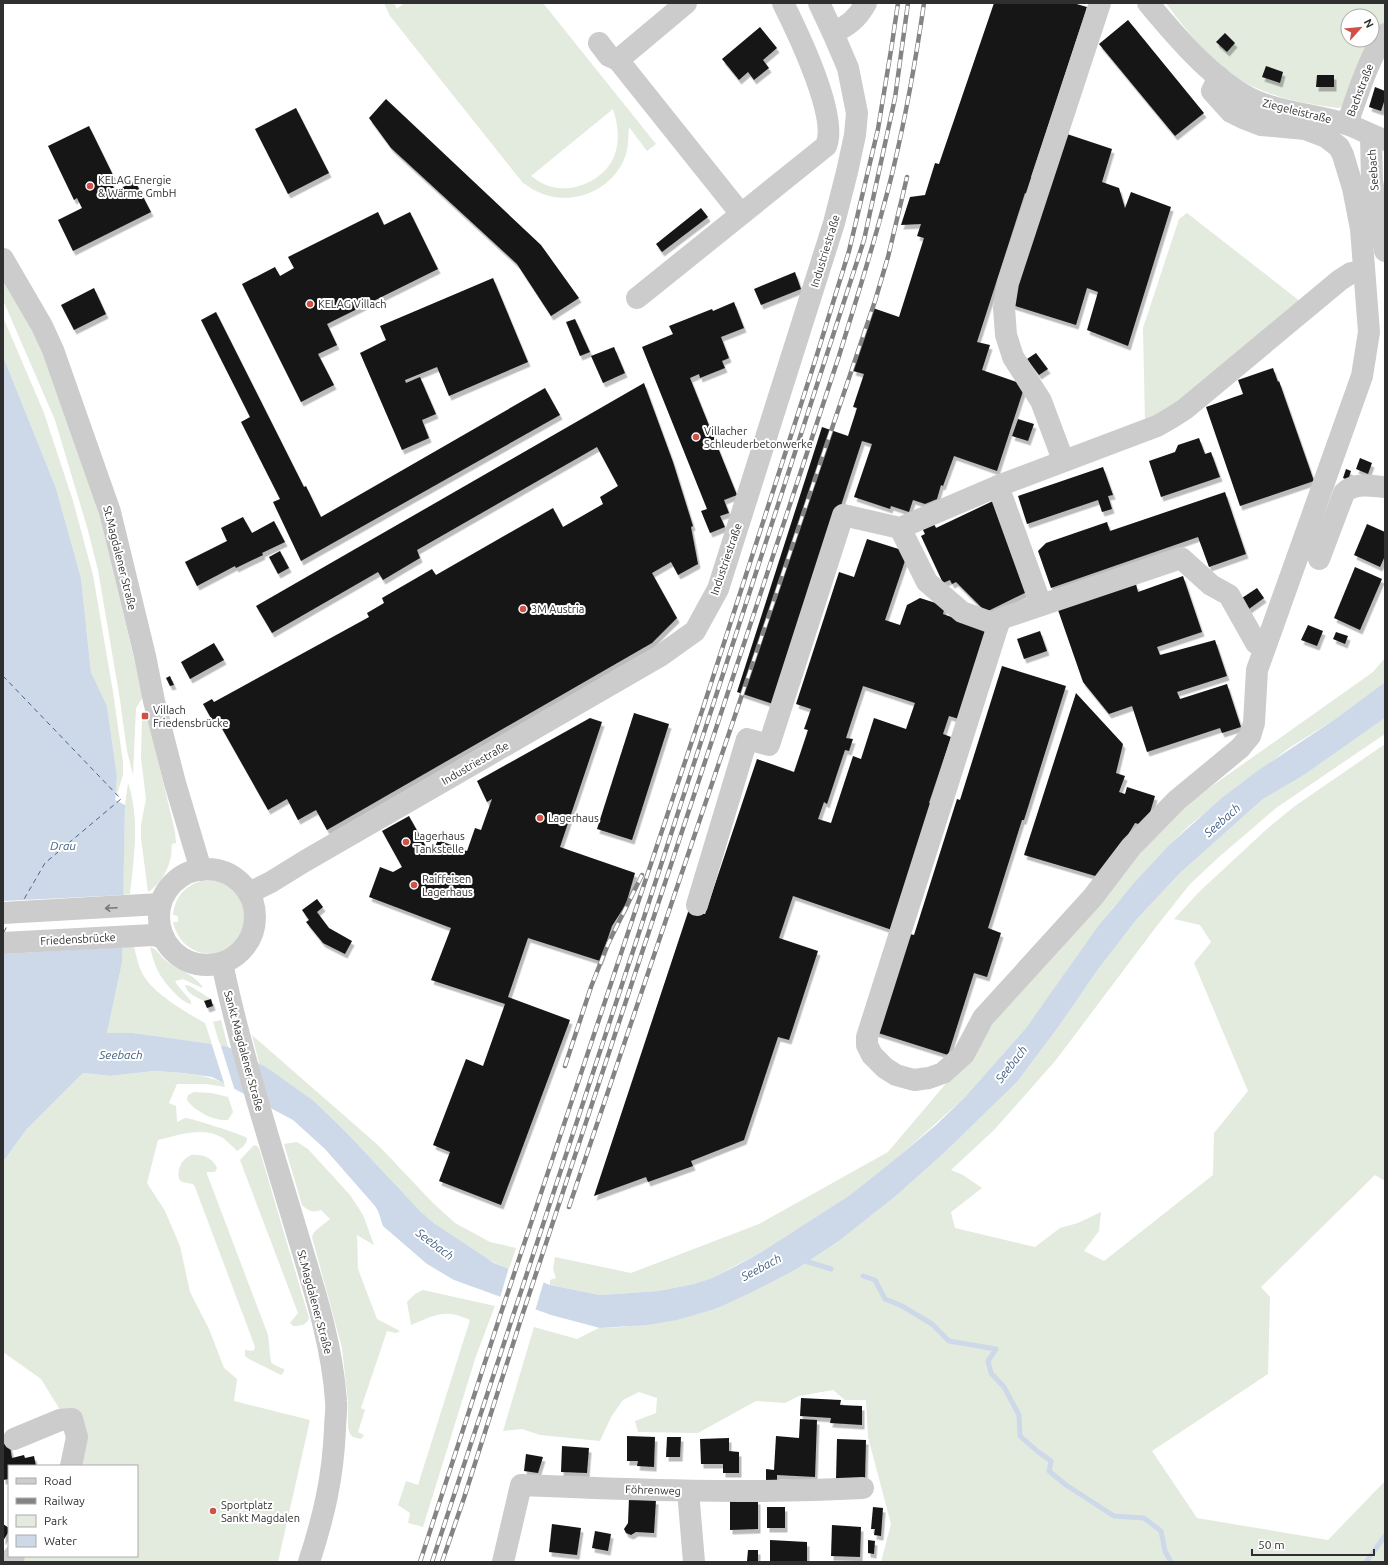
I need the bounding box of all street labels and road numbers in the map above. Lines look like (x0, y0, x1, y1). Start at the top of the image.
street label: Bachstraße (1344, 62, 1376, 118)
street label: Ziegeleistraße (1261, 97, 1333, 125)
street label: Seebach (1366, 149, 1380, 191)
street label: Industriestraße (808, 213, 842, 289)
street label: St.Magdalener Straße (101, 505, 139, 611)
street label: Industriestraße (708, 521, 744, 597)
street label: Industriestraße (439, 739, 511, 787)
street label: Friedensbrücke (40, 931, 116, 947)
street label: Sankt Magdalener Straße (222, 989, 266, 1113)
street label: St.Magdalener Straße (295, 1249, 335, 1355)
street label: Föhrenweg (625, 1483, 681, 1497)

